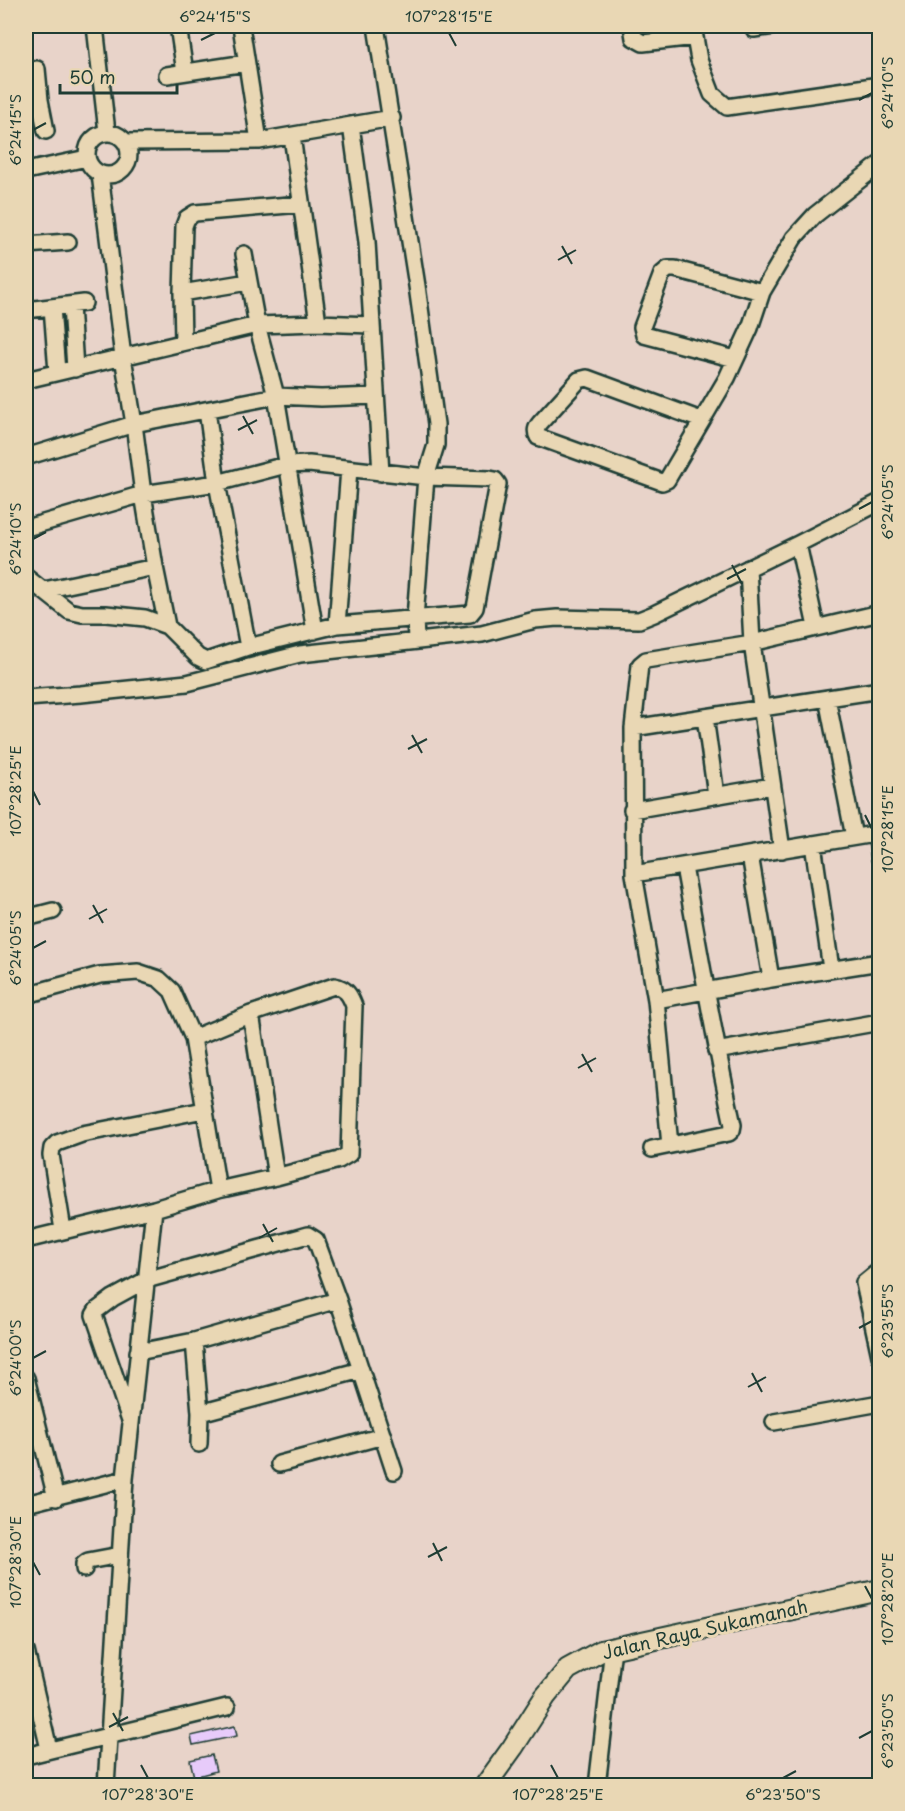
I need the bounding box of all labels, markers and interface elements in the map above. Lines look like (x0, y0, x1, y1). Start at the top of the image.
text: 6°24'15"S (179, 4, 251, 27)
text: 107°28'15"E (405, 4, 493, 27)
text: 6°24'10"S (875, 56, 898, 130)
scale bar (60, 57, 177, 95)
text: 50 m (69, 63, 116, 90)
text: 6°24'15"S (3, 94, 26, 166)
text: 6°24'05"S (875, 464, 898, 540)
text: 6°24'10"S (3, 502, 26, 576)
text: 107°28'25"E (3, 745, 26, 837)
text: 107°28'15"E (875, 785, 898, 873)
text: 6°24'05"S (3, 910, 26, 986)
text: 6°23'55"S (875, 1284, 898, 1358)
text: 6°24'00"S (3, 1319, 26, 1397)
text: 107°28'30"E (3, 1516, 26, 1608)
text: 107°28'20"E (875, 1553, 898, 1645)
street label: Jalan Raya Sukamanah (599, 1592, 810, 1665)
text: 6°23'50"S (875, 1693, 898, 1769)
text: 107°28'30"E (102, 1782, 194, 1805)
text: 107°28'25"E (512, 1782, 604, 1805)
text: 6°23'50"S (745, 1782, 821, 1805)

